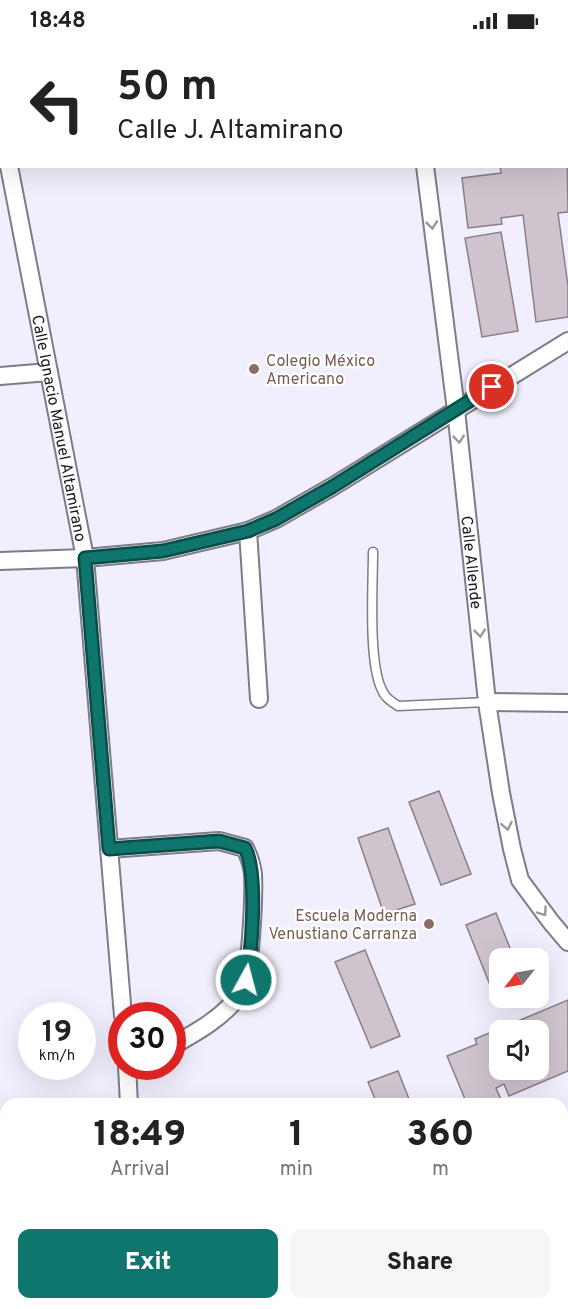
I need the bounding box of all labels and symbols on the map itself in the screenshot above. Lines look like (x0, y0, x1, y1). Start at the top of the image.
one-way arrow (426, 220, 438, 229)
street label: Calle Ignacio Manuel Altamirano (26, 313, 90, 544)
place label: Colegio México Americano (266, 352, 375, 390)
pin (466, 361, 517, 412)
marker: Colegio México Americano (247, 362, 261, 376)
one-way arrow (452, 434, 465, 443)
street label: Calle Allende (455, 515, 485, 610)
one-way arrow (473, 628, 486, 637)
one-way arrow (500, 820, 513, 830)
one-way arrow (536, 905, 547, 916)
place label: Escuela Moderna Venustiano Carranza (268, 907, 417, 945)
marker: Escuela Moderna Venustiano Carranza (422, 917, 436, 931)
position arrow (214, 948, 278, 1012)
north arrow (489, 948, 549, 1008)
speed limit sign: 30 (108, 1002, 186, 1080)

